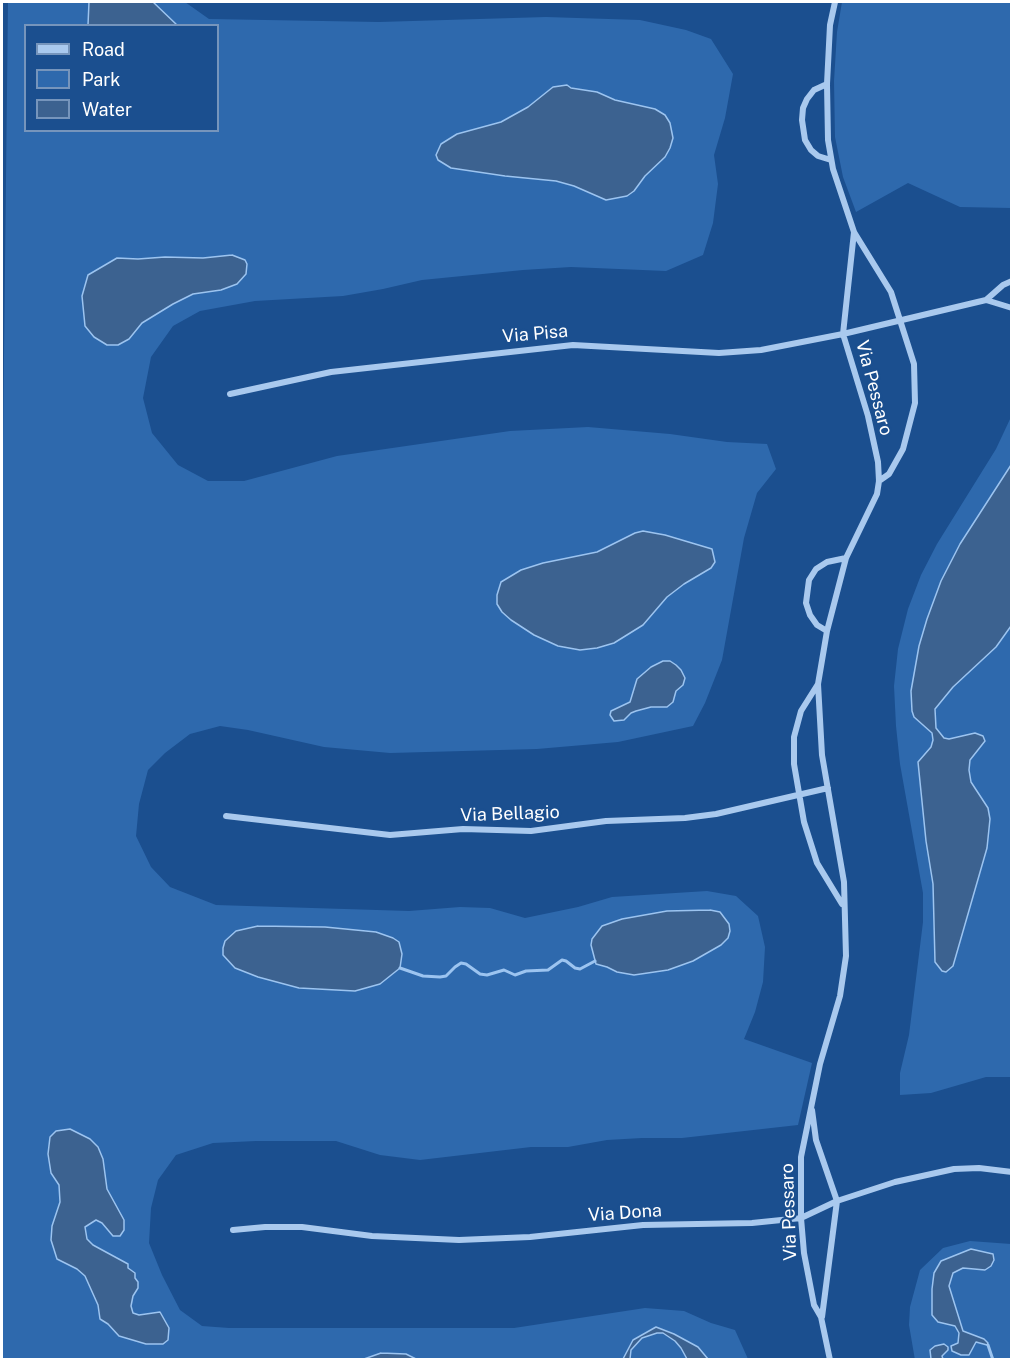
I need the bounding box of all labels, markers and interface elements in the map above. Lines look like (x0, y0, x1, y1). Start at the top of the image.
legend (24, 24, 219, 132)
text: Road (82, 39, 125, 60)
text: Park (82, 69, 120, 90)
text: Water (82, 99, 132, 120)
street label: Via Pisa (501, 320, 569, 348)
street label: Via Pessaro (851, 338, 897, 438)
street label: Via Bellagio (460, 801, 560, 827)
street label: Via Pessaro (777, 1163, 801, 1261)
street label: Via Dona (587, 1200, 663, 1226)

